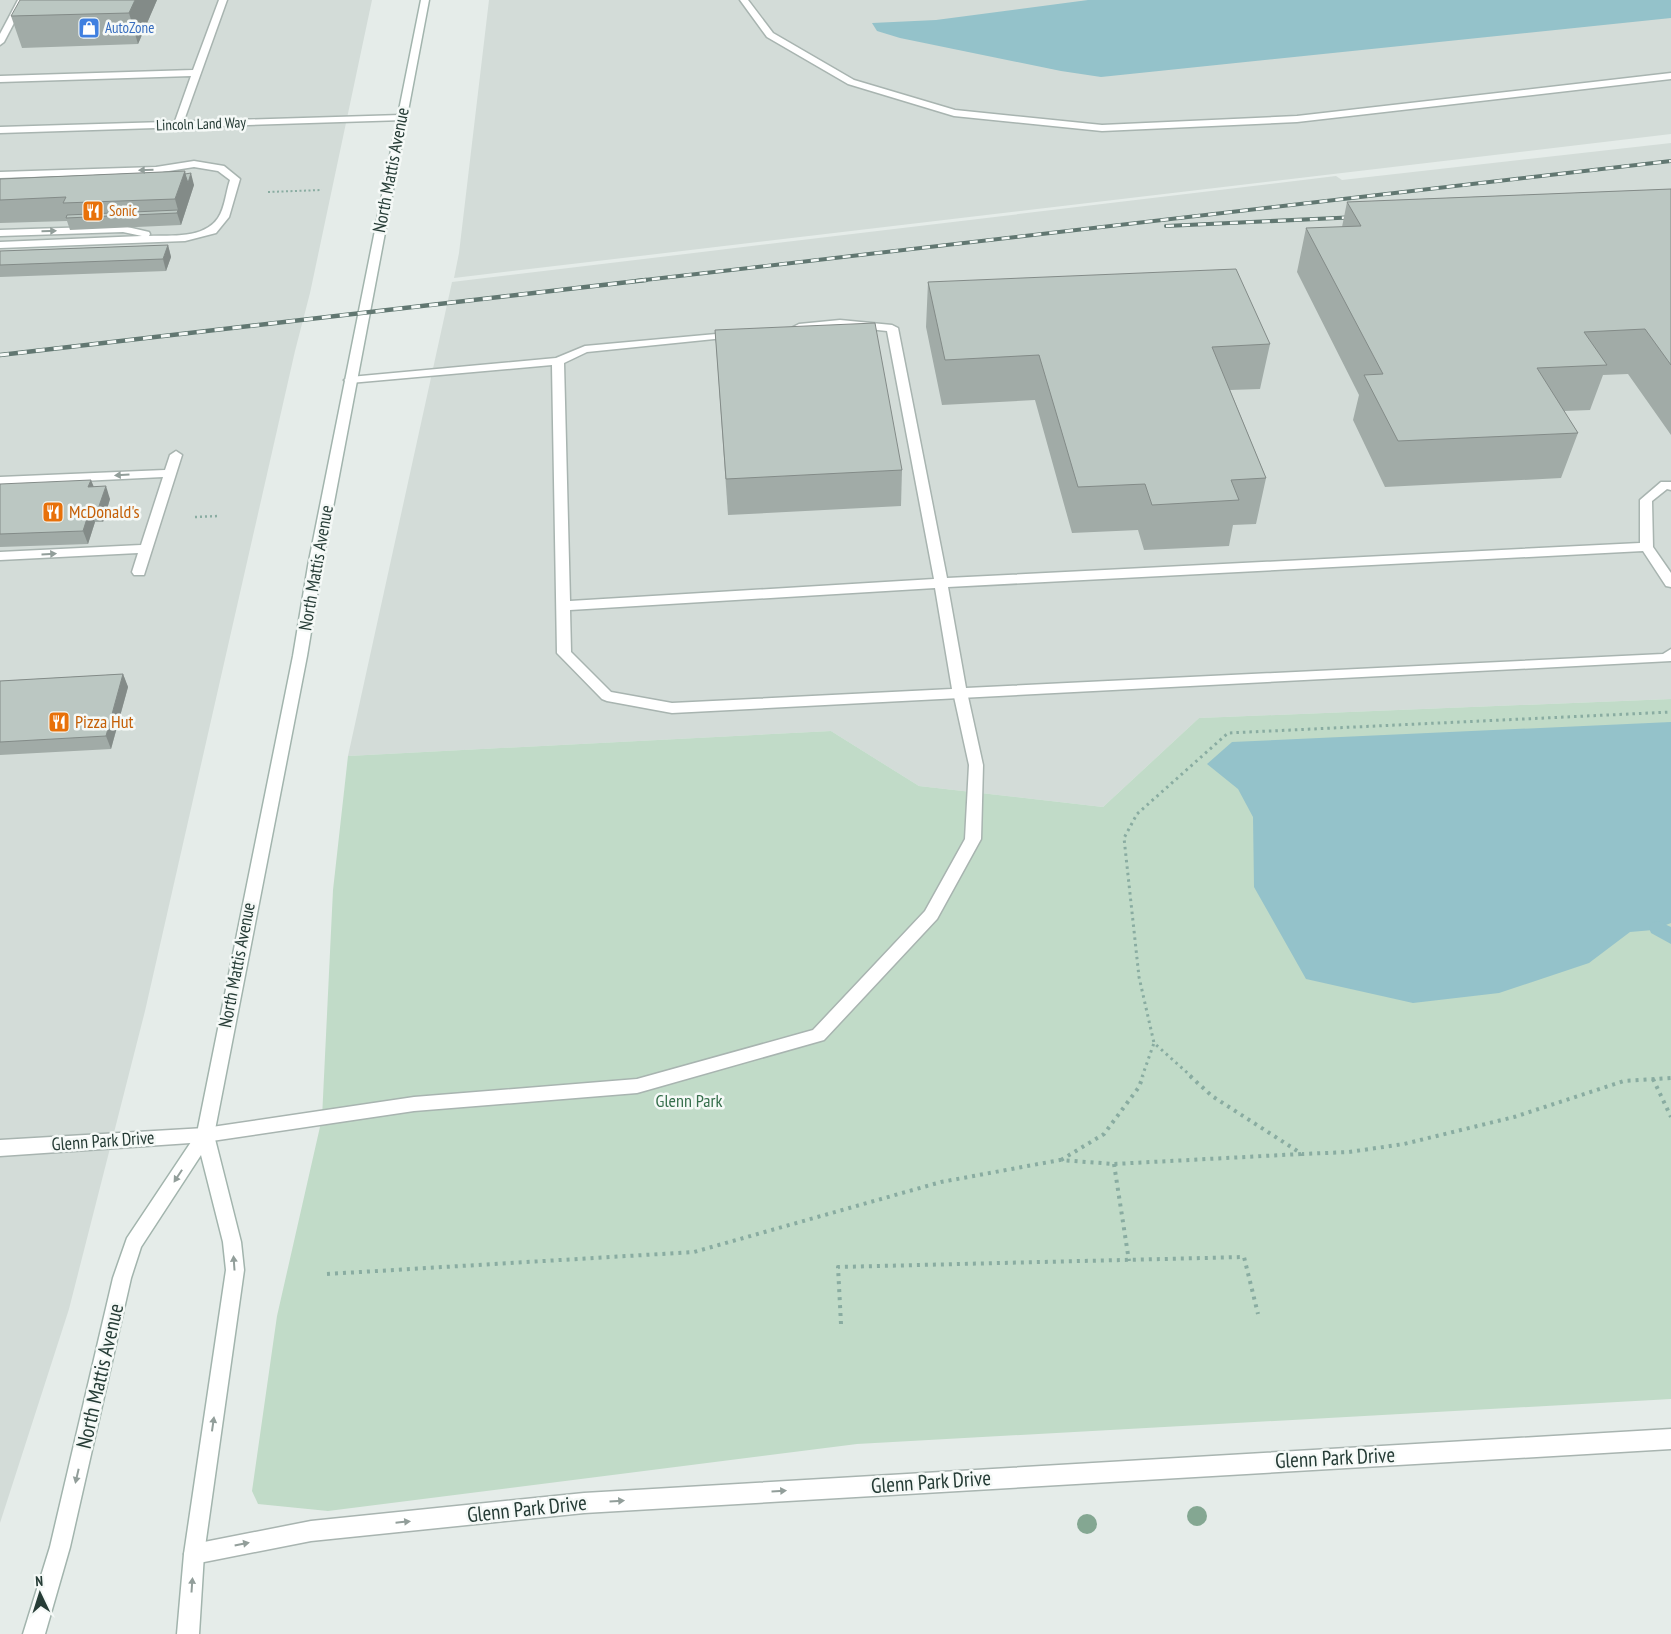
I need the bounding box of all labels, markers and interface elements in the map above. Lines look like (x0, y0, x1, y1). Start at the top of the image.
shop icon: AutoZone (77, 16, 101, 40)
place label: AutoZone (105, 18, 154, 37)
street label: North Mattis Avenue (367, 105, 414, 234)
street label: Lincoln Land Way (156, 112, 247, 135)
one-way arrow (138, 167, 154, 175)
restaurant icon: Sonic (81, 199, 105, 223)
place label: Sonic (109, 201, 138, 220)
one-way arrow (41, 227, 57, 235)
one-way arrow (114, 471, 130, 479)
restaurant icon: McDonald's (41, 500, 65, 524)
place label: McDonald's (69, 500, 140, 523)
street label: North Mattis Avenue (293, 503, 338, 632)
one-way arrow (41, 549, 57, 557)
restaurant icon: Pizza Hut (47, 710, 71, 734)
place label: Pizza Hut (75, 710, 133, 733)
street label: North Mattis Avenue (213, 900, 260, 1029)
park label: Glenn Park (656, 1089, 722, 1112)
street label: Glenn Park Drive (51, 1125, 155, 1156)
one-way arrow (174, 1169, 183, 1183)
one-way arrow (230, 1255, 238, 1271)
street label: North Mattis Avenue (70, 1301, 129, 1451)
one-way arrow (209, 1416, 217, 1432)
street label: Glenn Park Drive (1274, 1441, 1396, 1474)
street label: Glenn Park Drive (870, 1464, 992, 1499)
one-way arrow (73, 1468, 81, 1483)
one-way arrow (771, 1487, 787, 1495)
street label: Glenn Park Drive (466, 1489, 588, 1528)
one-way arrow (609, 1497, 625, 1505)
one-way arrow (395, 1518, 411, 1526)
one-way arrow (234, 1540, 250, 1548)
north arrow (15, 1569, 65, 1619)
text: N (35, 1572, 43, 1590)
one-way arrow (188, 1577, 196, 1593)

